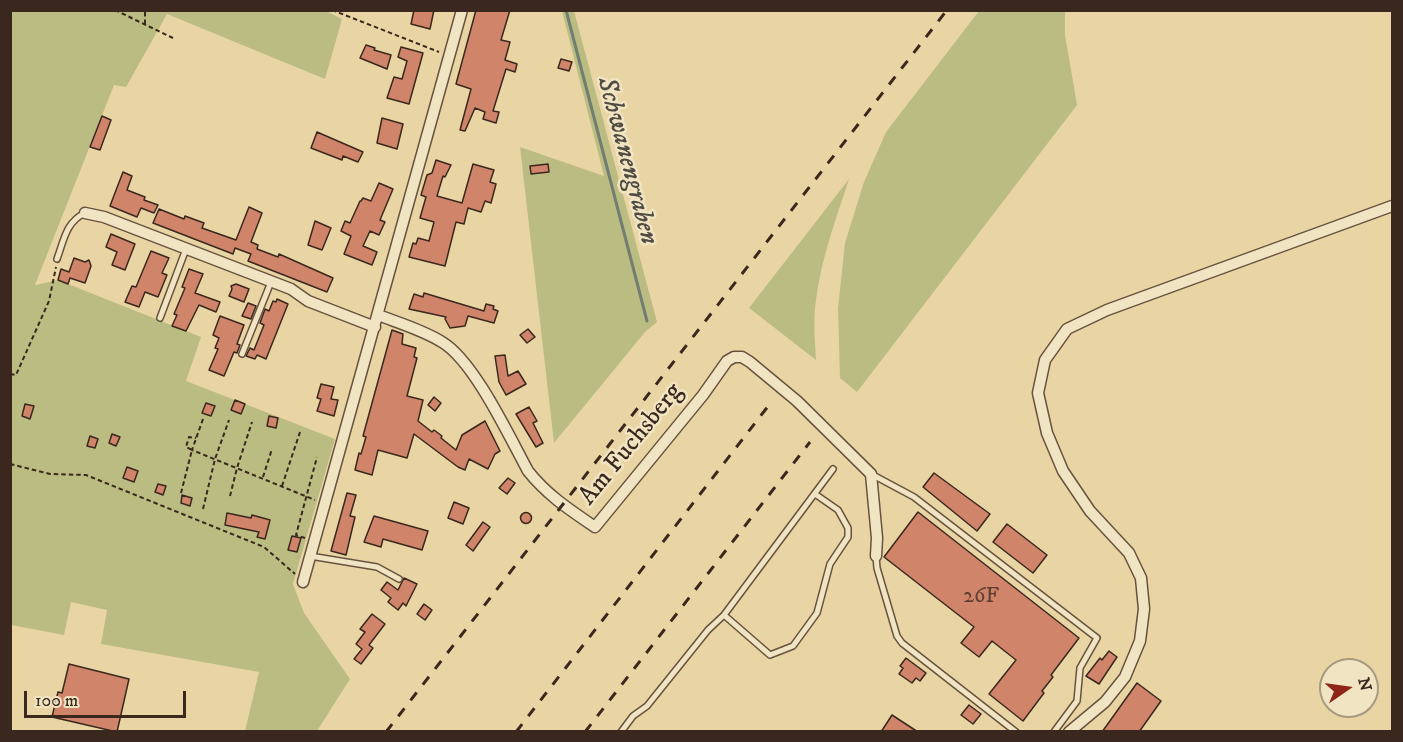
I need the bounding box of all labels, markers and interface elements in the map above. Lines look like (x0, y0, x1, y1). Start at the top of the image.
water label: Schwanengraben (588, 74, 664, 248)
street label: Am Fuchsberg (573, 378, 691, 512)
house number: 26F (963, 584, 999, 610)
north arrow (1319, 658, 1379, 718)
text: N (1353, 676, 1376, 693)
scale bar (27, 679, 189, 717)
text: 100 m (35, 690, 78, 712)

